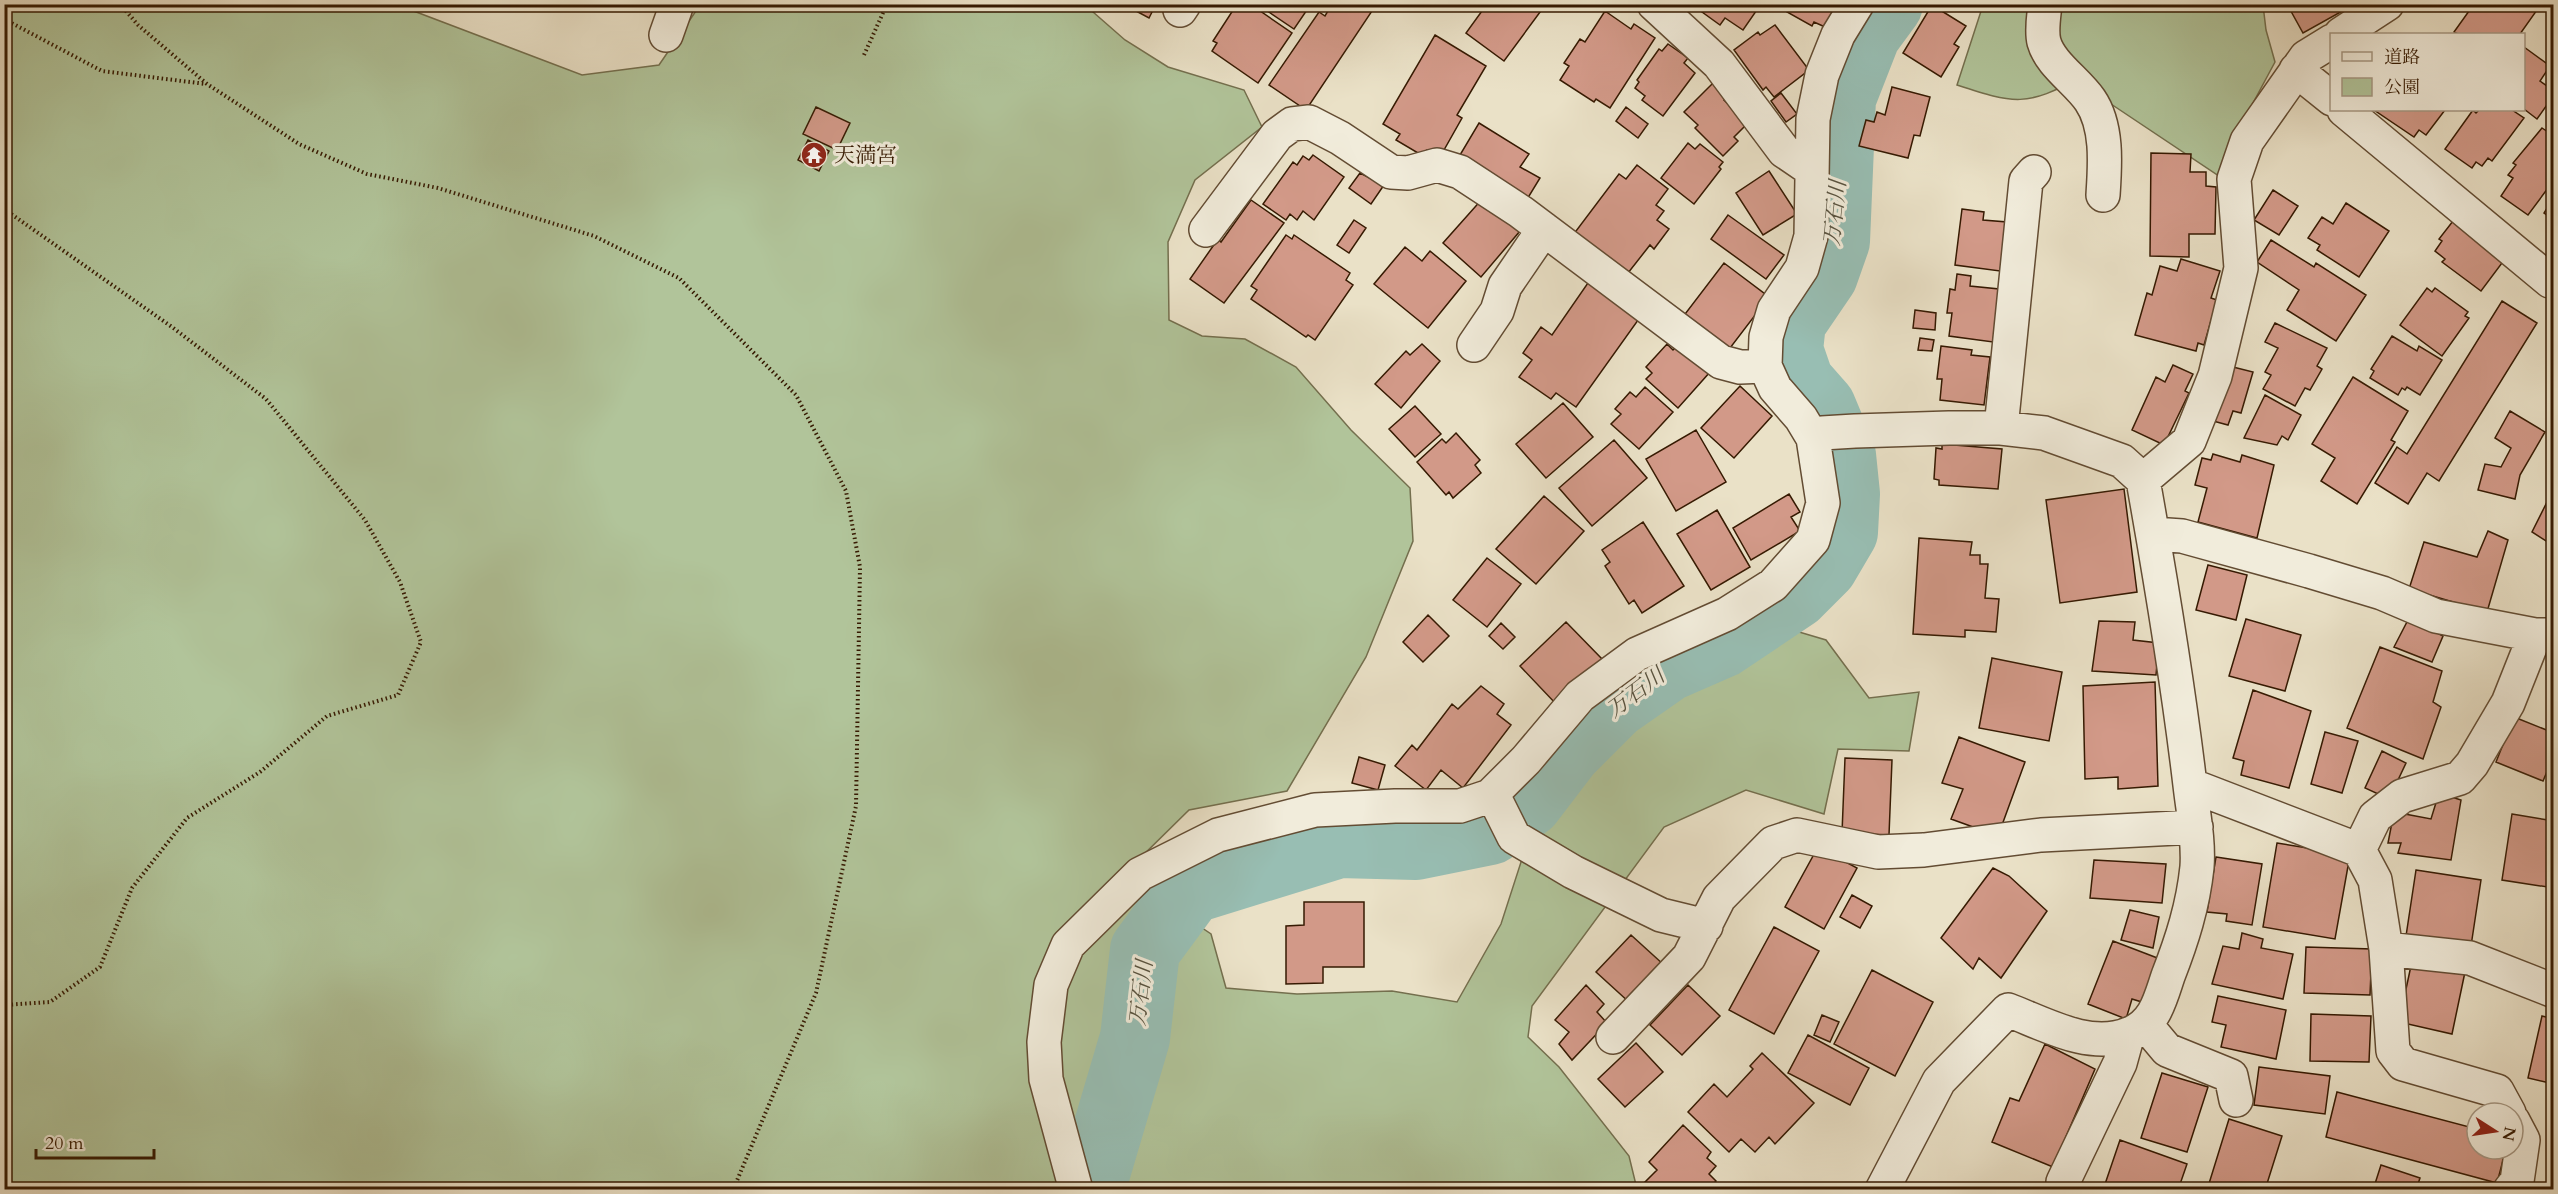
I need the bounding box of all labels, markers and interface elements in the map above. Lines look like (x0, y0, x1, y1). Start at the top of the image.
legend (2330, 33, 2525, 111)
text: 道路 (2384, 45, 2420, 70)
text: 公園 (2384, 75, 2420, 100)
temple icon: 天満宮 (799, 140, 829, 170)
place label: 天満宮 (834, 141, 897, 170)
water label: 万石川 (1817, 177, 1854, 247)
water label: 万石川 (1600, 660, 1673, 725)
water label: 万石川 (1122, 957, 1160, 1028)
north arrow (2465, 1101, 2525, 1161)
scale bar (36, 1122, 154, 1160)
text: N (2496, 1125, 2521, 1143)
text: 20 m (45, 1131, 84, 1156)

